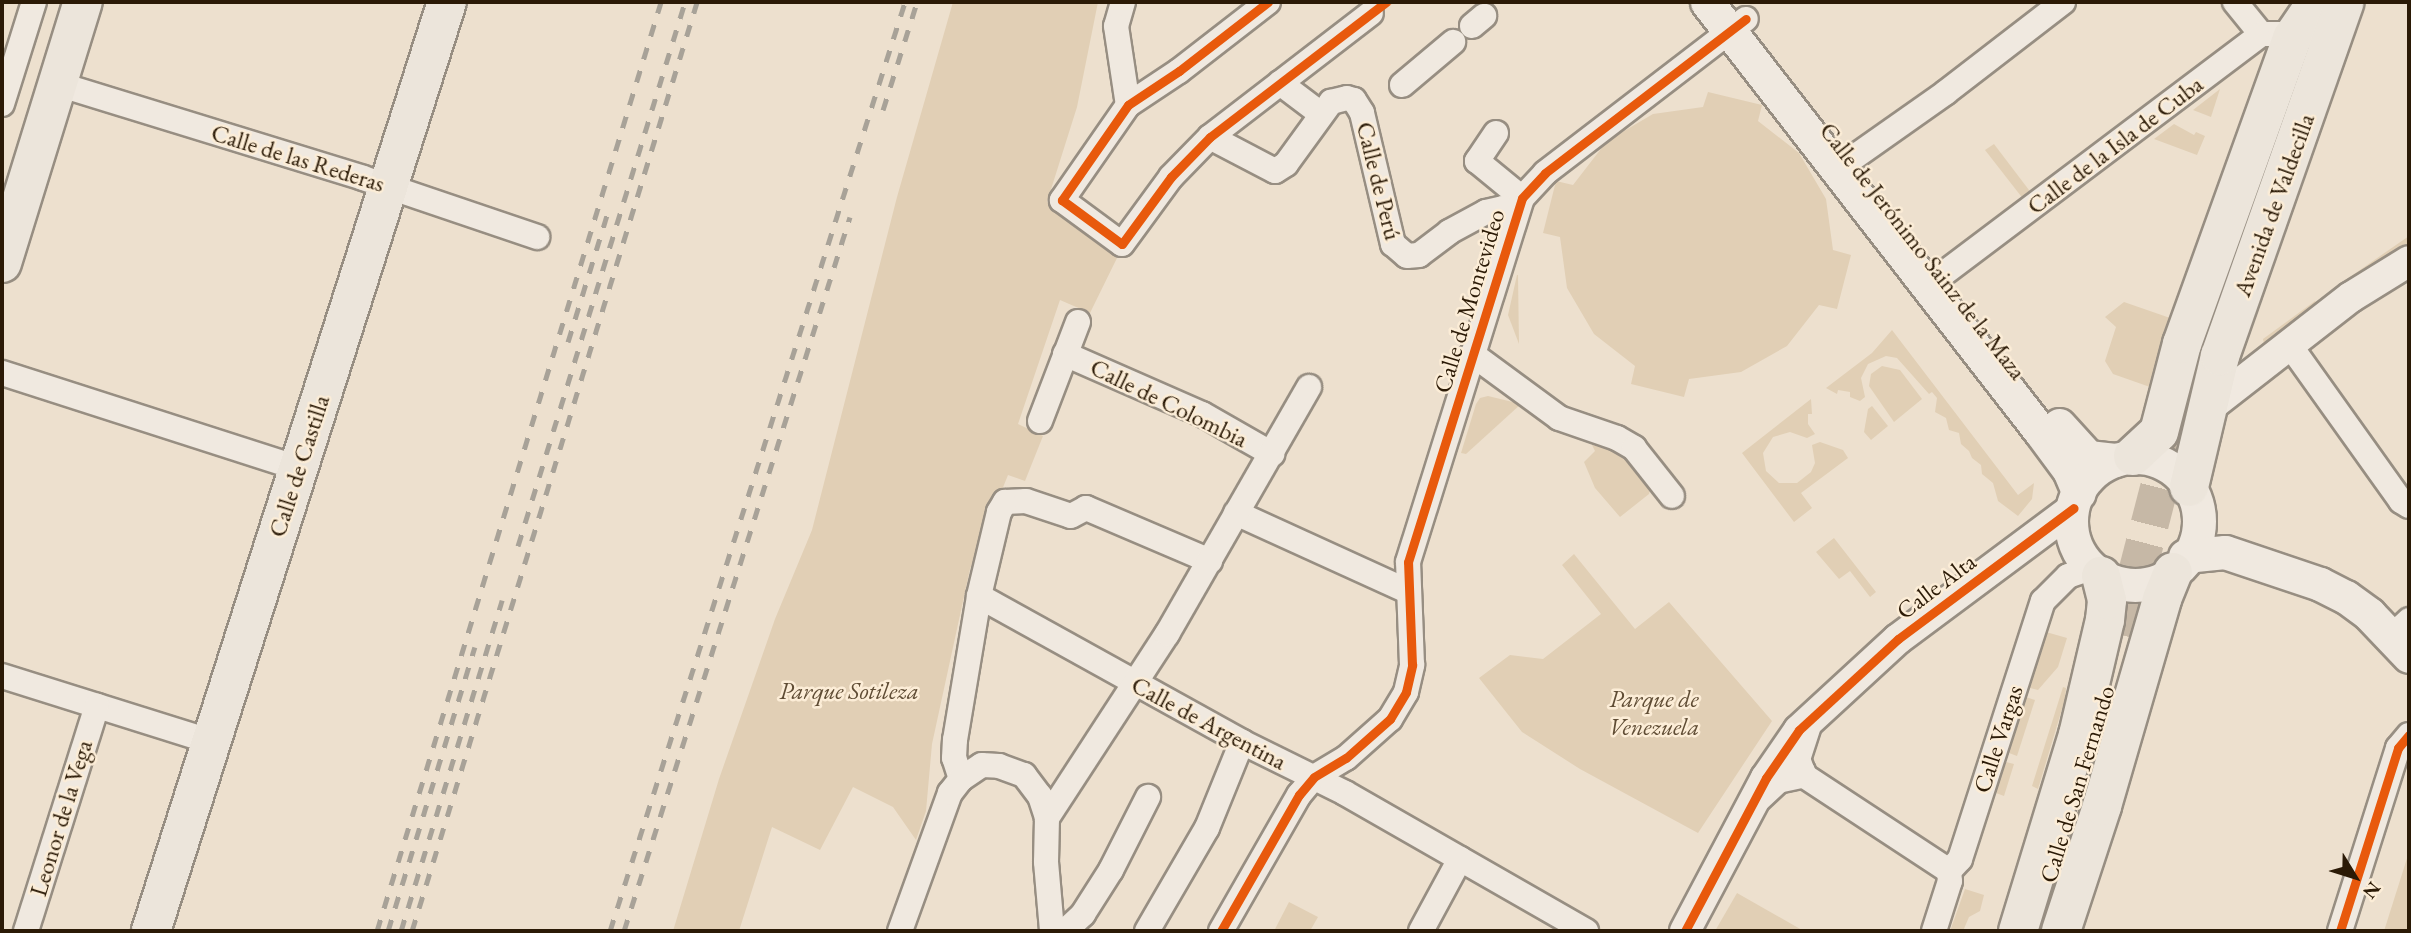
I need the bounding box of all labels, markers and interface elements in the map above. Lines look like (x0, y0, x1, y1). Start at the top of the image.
street label: Calle de la Isla de Cuba (2022, 70, 2208, 220)
street label: Avenida de Valdecilla (2228, 110, 2320, 300)
street label: Calle de Jerónimo Sainz de la Maza (1814, 117, 2032, 385)
street label: Calle de las Rederas (208, 118, 388, 198)
street label: Calle de Perú (1350, 119, 1408, 243)
street label: Calle de Montevideo (1427, 206, 1511, 396)
street label: Calle de Colombia (1086, 353, 1252, 453)
street label: Calle de Castilla (263, 391, 335, 541)
street label: Calle Alta (1891, 547, 1981, 625)
street label: Calle de Argentina (1127, 670, 1291, 776)
park label: Parque Sotileza (779, 677, 919, 705)
street label: Calle Vargas (1967, 682, 2029, 796)
street label: Calle de San Fernando (2033, 682, 2121, 886)
park label: Parque de Venezuela (1609, 685, 1699, 741)
street label: Leonor de la Vega (24, 736, 98, 900)
north arrow (2320, 842, 2390, 912)
text: N (2357, 876, 2387, 904)

